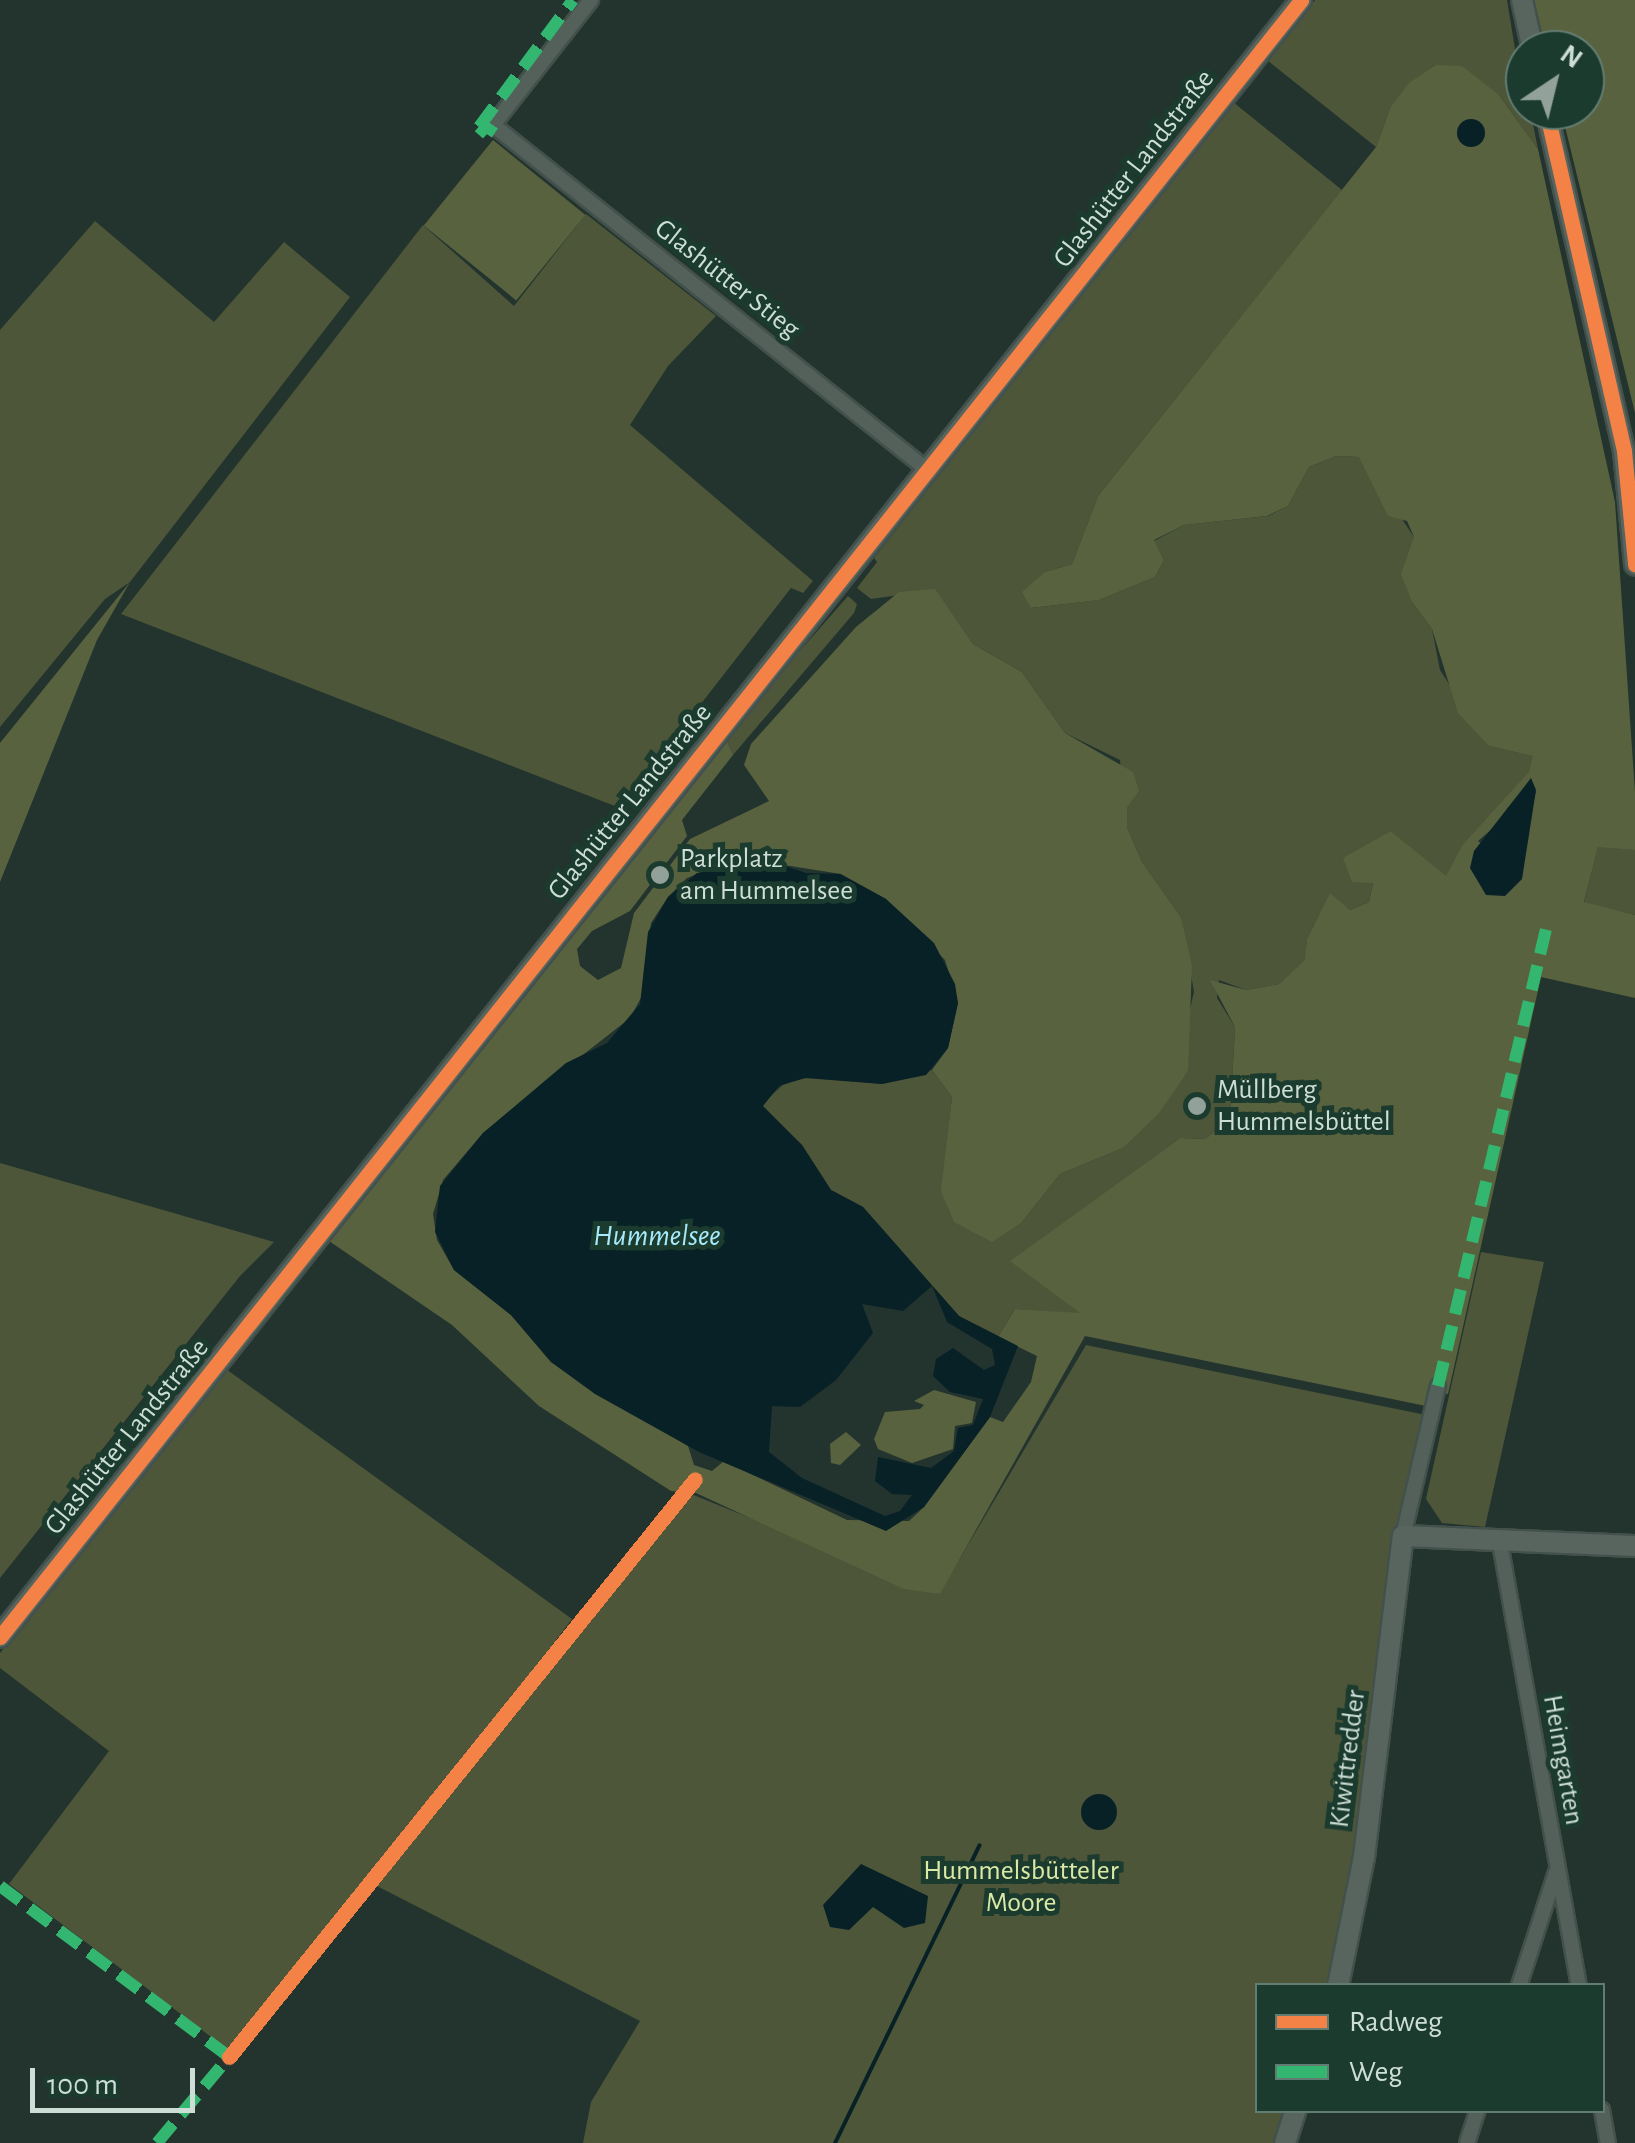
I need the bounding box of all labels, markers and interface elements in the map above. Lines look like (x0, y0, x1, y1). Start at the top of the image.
north arrow (1505, 30, 1605, 130)
text: N (1555, 40, 1587, 74)
street label: Glashütter Landstraße (1046, 63, 1222, 275)
street label: Glashütter Stieg (648, 212, 806, 346)
street label: Glashütter Landstraße (541, 697, 719, 907)
place label: Parkplatz am Hummelsee (680, 842, 853, 908)
marker: Parkplatz am Hummelsee (649, 864, 671, 886)
place label: Müllberg Hummelsbüttel (1217, 1073, 1391, 1139)
marker: Müllberg Hummelsbüttel (1186, 1095, 1208, 1117)
water label: Hummelsee (593, 1218, 721, 1254)
street label: Glashütter Landstraße (38, 1332, 216, 1542)
street label: Kiwittredder (1323, 1688, 1373, 1830)
street label: Heimgarten (1535, 1692, 1591, 1828)
park label: Hummelsbütteler Moore (923, 1854, 1119, 1920)
legend (1255, 1983, 1605, 2113)
text: Radweg (1349, 2007, 1442, 2037)
scale bar (35, 2048, 200, 2110)
text: Weg (1349, 2057, 1403, 2087)
text: 100 m (47, 2070, 118, 2100)

